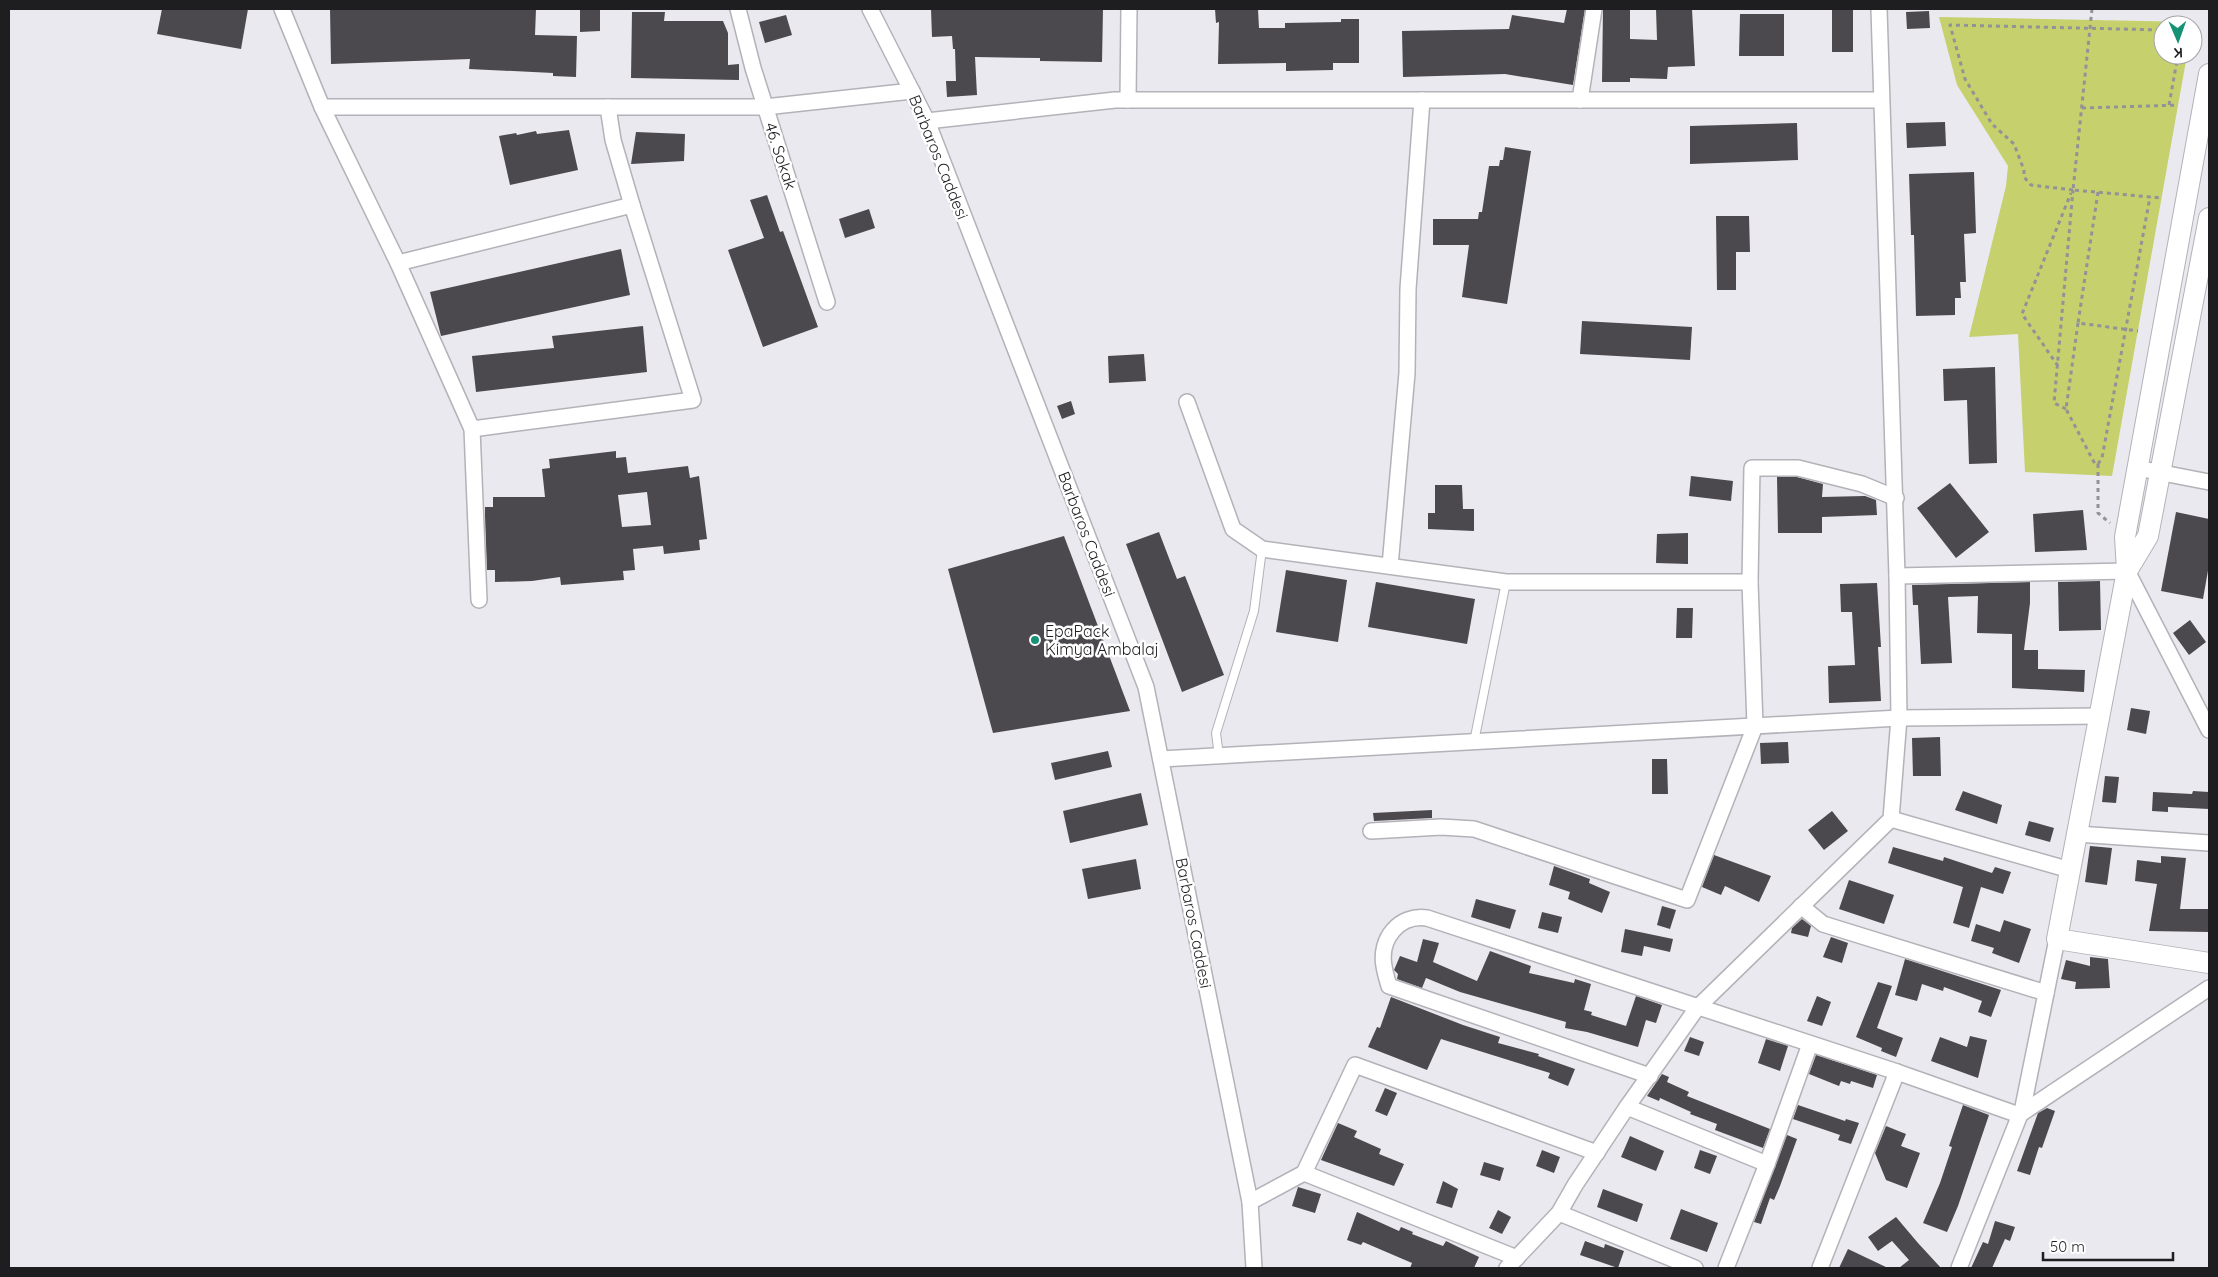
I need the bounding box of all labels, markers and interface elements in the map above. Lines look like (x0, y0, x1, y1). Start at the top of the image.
north arrow (2153, 15, 2203, 65)
text: K (2174, 44, 2183, 62)
street label: Barbaros Caddesi (905, 92, 973, 222)
street label: 46. Sokak (761, 120, 801, 192)
street label: Barbaros Caddesi (1054, 469, 1120, 599)
place label: EpaPack Kimya Ambalaj (1045, 621, 1159, 659)
marker: EpaPack Kimya Ambalaj (1029, 634, 1041, 646)
street label: Barbaros Caddesi (1172, 856, 1216, 990)
scale bar (2043, 1230, 2173, 1262)
text: 50 m (2050, 1237, 2085, 1256)

